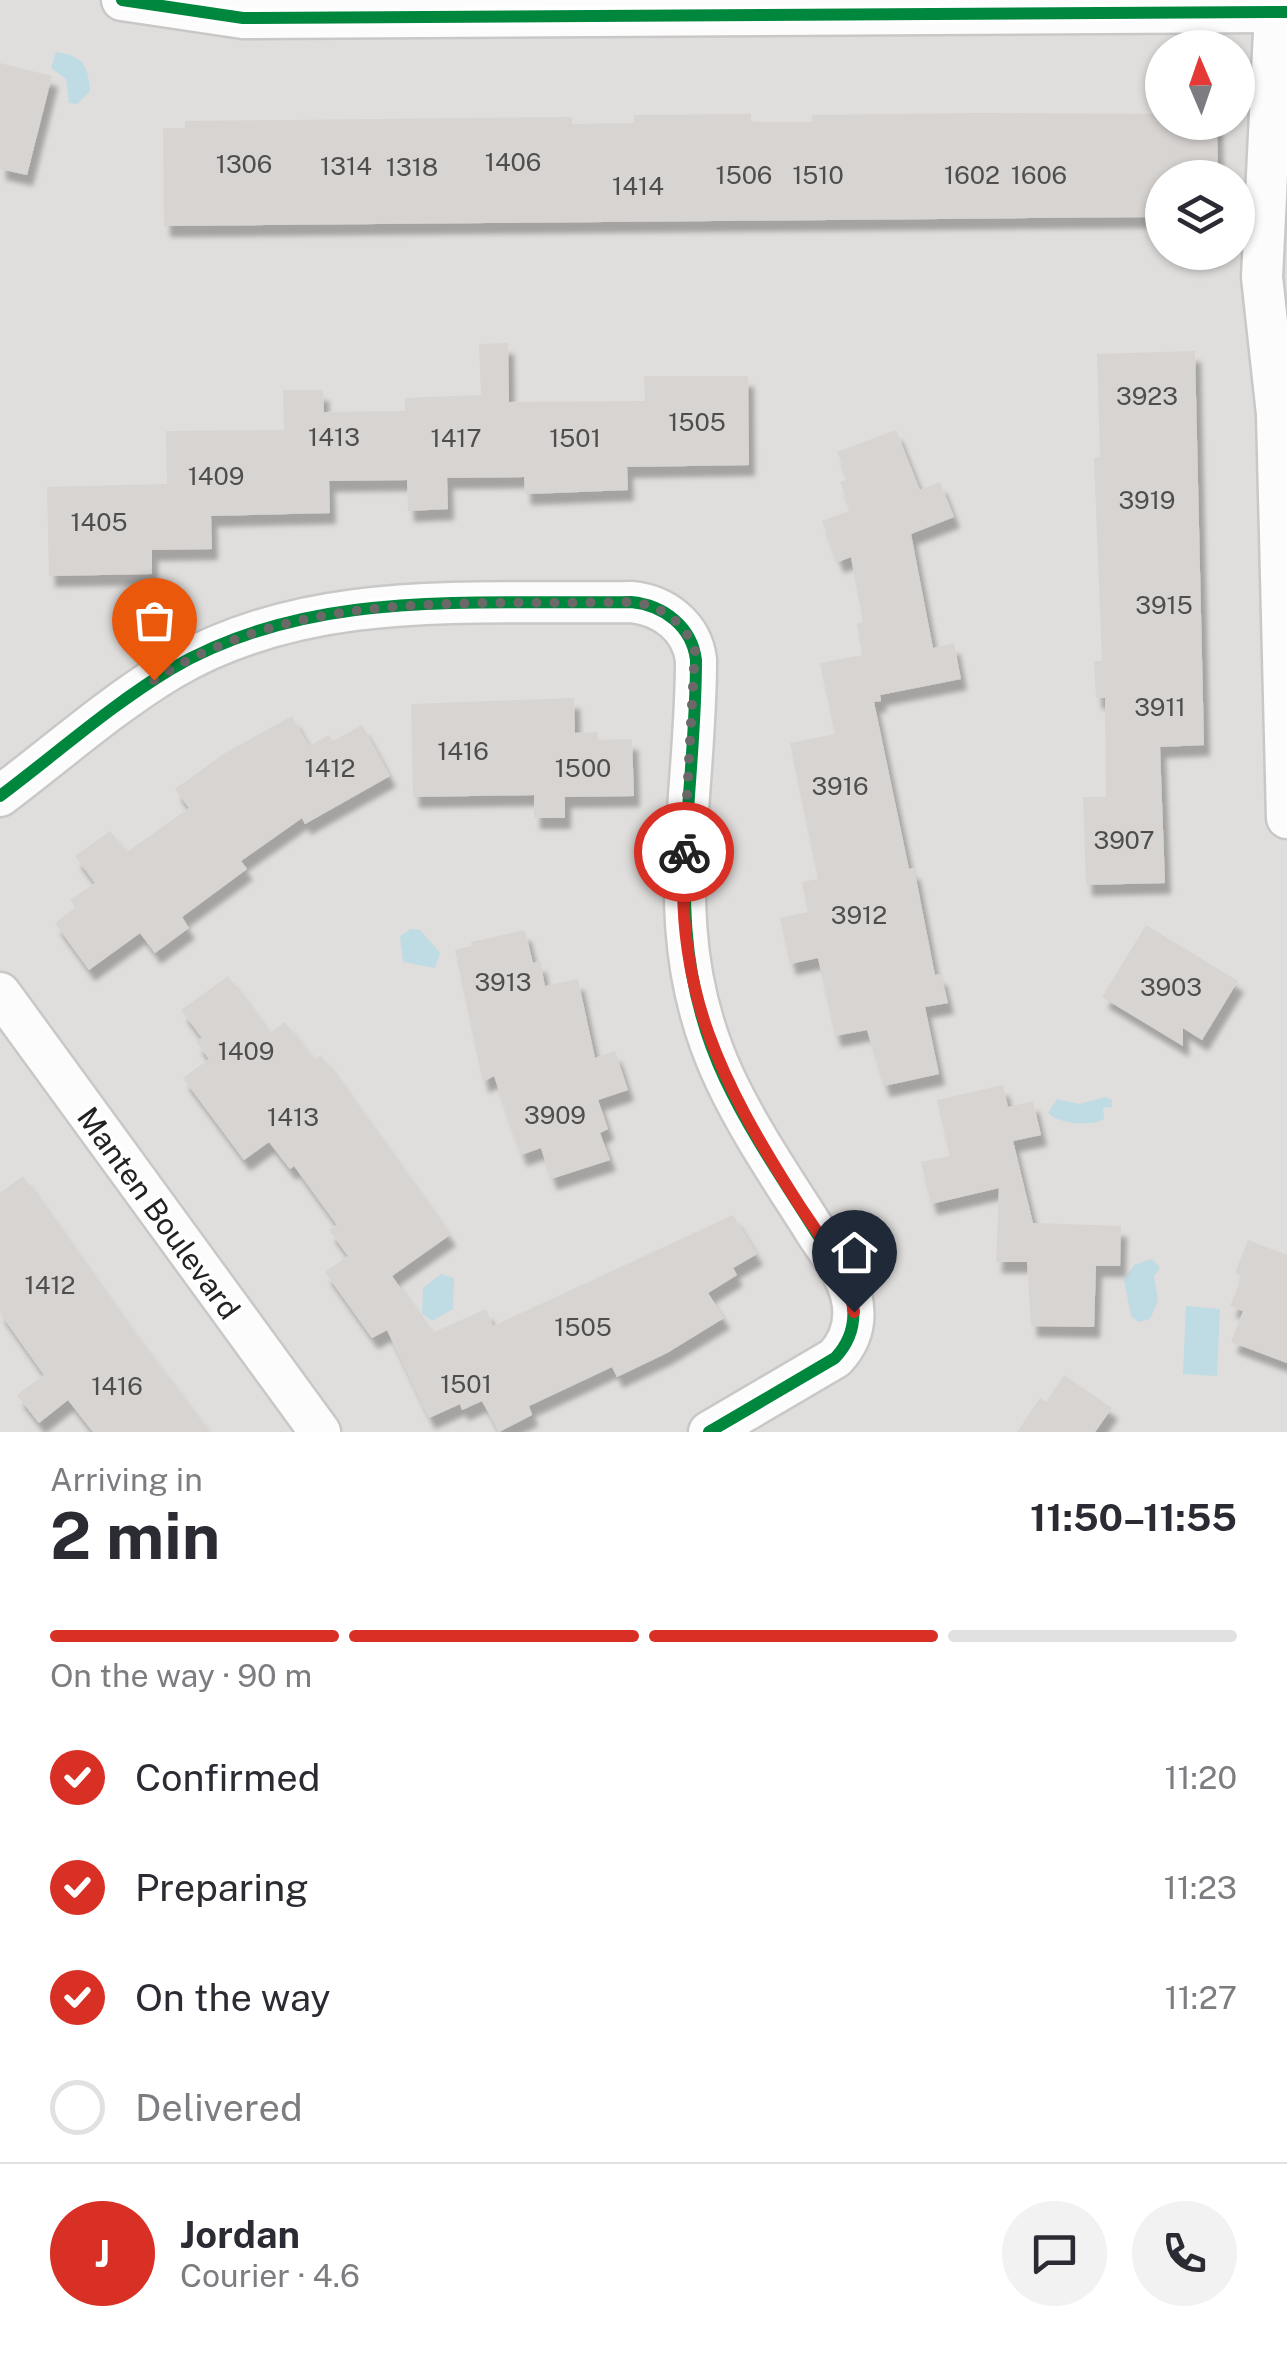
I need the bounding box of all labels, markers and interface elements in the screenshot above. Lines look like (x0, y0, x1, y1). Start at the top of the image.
north arrow (1145, 30, 1255, 140)
map controls (1145, 30, 1255, 270)
house number: 1406 (485, 147, 541, 177)
house number: 1306 (216, 149, 272, 179)
house number: 1314 (320, 151, 372, 181)
house number: 1318 (386, 152, 438, 182)
house number: 1506 (716, 160, 772, 190)
house number: 1510 (792, 160, 844, 190)
house number: 1602 (944, 160, 1000, 190)
house number: 1606 (1011, 160, 1067, 190)
button: layers (1145, 160, 1255, 270)
house number: 1414 (612, 171, 664, 201)
house number: 3923 (1116, 381, 1178, 411)
house number: 1505 (668, 407, 726, 437)
house number: 1413 (308, 422, 360, 452)
house number: 1417 (430, 423, 482, 453)
house number: 1501 (549, 423, 601, 453)
house number: 1409 (188, 461, 244, 491)
house number: 3919 (1119, 485, 1176, 515)
house number: 1405 (70, 507, 128, 537)
pin (112, 578, 197, 681)
house number: 3915 (1135, 590, 1193, 620)
icon: bag (127, 593, 182, 648)
house number: 3911 (1134, 692, 1186, 722)
house number: 1416 (437, 736, 489, 766)
house number: 1412 (305, 753, 355, 783)
house number: 1500 (555, 753, 611, 783)
house number: 3916 (812, 771, 868, 801)
courier (634, 802, 734, 902)
icon: bike (657, 825, 712, 880)
house number: 3907 (1094, 825, 1154, 855)
house number: 3912 (831, 900, 887, 930)
house number: 3913 (474, 967, 532, 997)
house number: 3903 (1140, 972, 1202, 1002)
house number: 1409 (218, 1036, 274, 1066)
street label: Manten Boulevard (70, 1100, 248, 1326)
house number: 3909 (524, 1100, 586, 1130)
house number: 1413 (267, 1102, 319, 1132)
pin (812, 1210, 897, 1313)
icon: home (827, 1225, 882, 1280)
house number: 1412 (25, 1270, 75, 1300)
house number: 1505 (554, 1312, 612, 1342)
house number: 1501 (440, 1369, 492, 1399)
house number: 1416 (91, 1371, 143, 1401)
text: Arriving in (50, 1461, 203, 1498)
text: 11:50–11:55 (1030, 1495, 1237, 1540)
text: 2 min (50, 1497, 220, 1574)
text: On the way · 90 m (50, 1657, 312, 1694)
icon: check (50, 1750, 105, 1805)
text: Confirmed (135, 1755, 320, 1800)
text: 11:20 (1164, 1759, 1237, 1796)
icon: check (50, 1860, 105, 1915)
text: Preparing (135, 1865, 309, 1910)
text: 11:23 (1164, 1869, 1237, 1906)
icon: check (50, 1970, 105, 2025)
text: On the way (135, 1975, 331, 2020)
text: 11:27 (1165, 1979, 1237, 2016)
text: Delivered (135, 2085, 303, 2130)
button: chat (1002, 2201, 1107, 2306)
button: phone (1132, 2201, 1237, 2306)
text: Jordan (180, 2212, 300, 2257)
text: J (95, 2231, 110, 2276)
text: Courier · 4.6 (180, 2257, 360, 2294)

